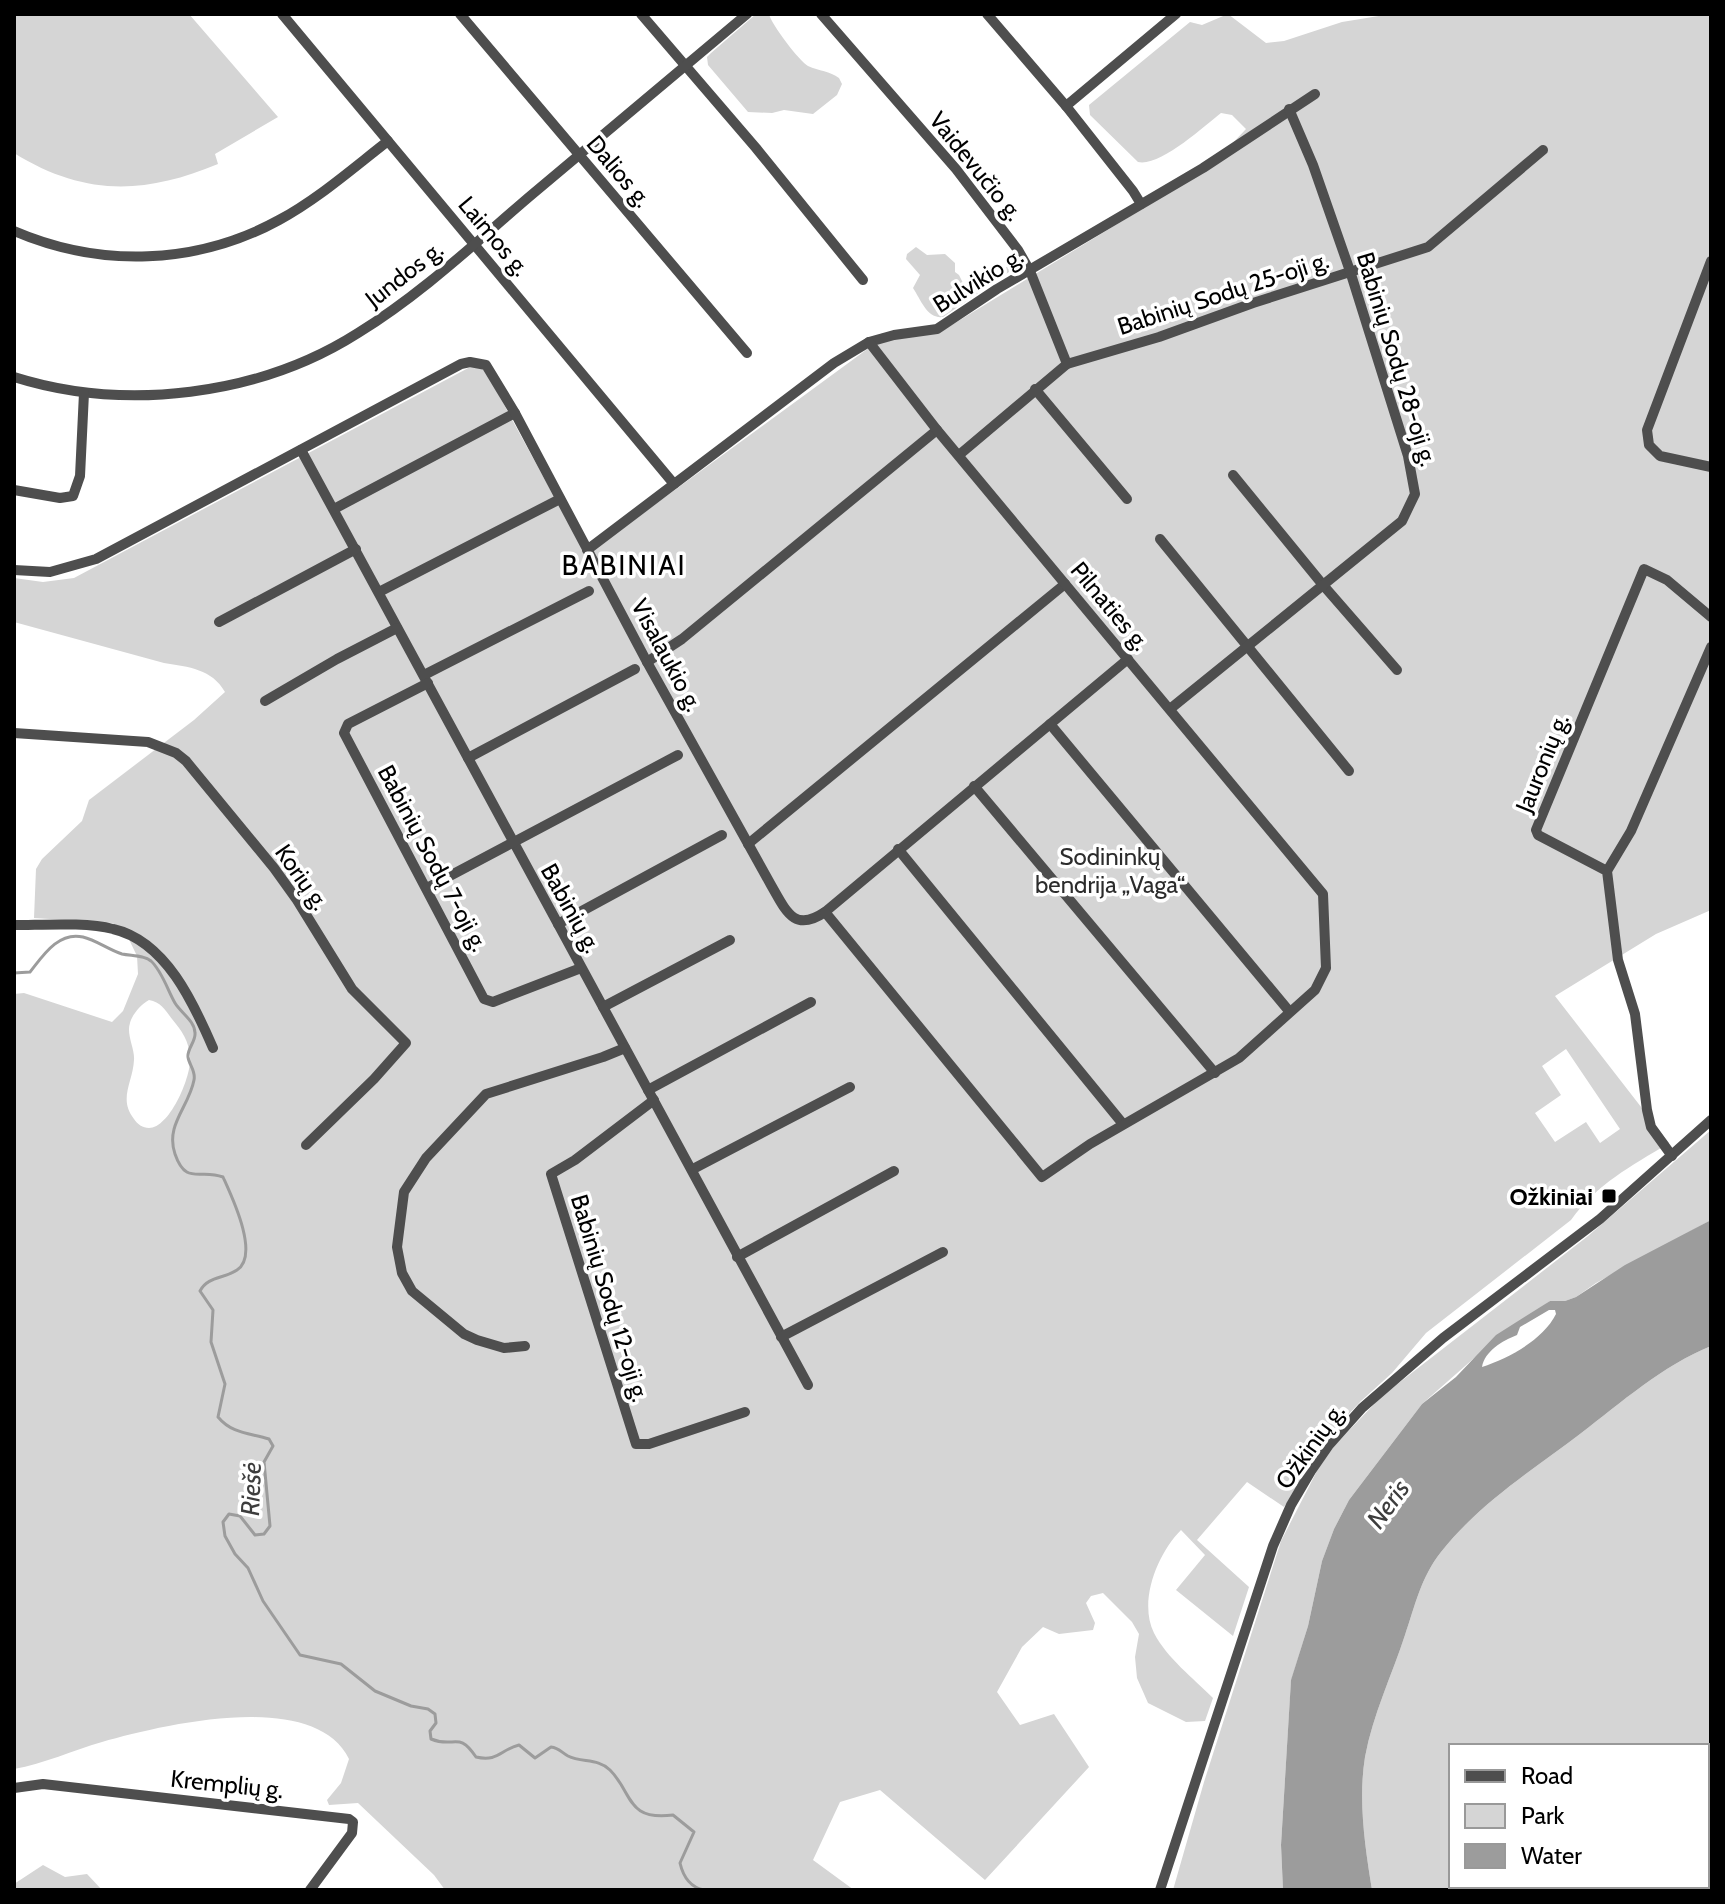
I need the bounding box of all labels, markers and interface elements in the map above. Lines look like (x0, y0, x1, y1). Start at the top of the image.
street label: Vaidevučio g. (923, 106, 1029, 226)
street label: Dalios g. (581, 129, 657, 213)
street label: Laimos g. (452, 190, 536, 282)
street label: Jundos g. (359, 235, 449, 314)
street label: Bulvikio g. (928, 241, 1028, 319)
street label: Babinių Sodų 25-oji g. (1114, 245, 1332, 341)
street label: Babinių Sodų 28-oji g. (1351, 248, 1443, 470)
district label: BABINIAI (561, 548, 687, 582)
street label: Pilnaties g. (1065, 556, 1155, 656)
street label: Visalaukio g. (625, 594, 709, 716)
street label: Jauronių g. (1509, 709, 1575, 818)
street label: Babinių Sodų 7-oji g. (372, 760, 494, 956)
street label: Korių g. (269, 839, 335, 915)
park label: Sodininkų bendrija „Vaga“ (1035, 842, 1185, 899)
street label: Babinių g. (535, 858, 607, 958)
place label: Ožkiniai (1509, 1182, 1593, 1211)
marker: Ožkiniai (1600, 1187, 1618, 1205)
street label: Babinių Sodų 12-oji g. (565, 1191, 655, 1405)
street label: Ožkinių g. (1269, 1397, 1351, 1495)
water label: Riešė (234, 1461, 268, 1517)
water label: Neris (1360, 1473, 1416, 1535)
legend (1449, 1744, 1709, 1888)
text: Road (1521, 1761, 1573, 1790)
street label: Kremplių g. (169, 1764, 285, 1804)
text: Park (1521, 1801, 1564, 1830)
text: Water (1521, 1841, 1582, 1870)

